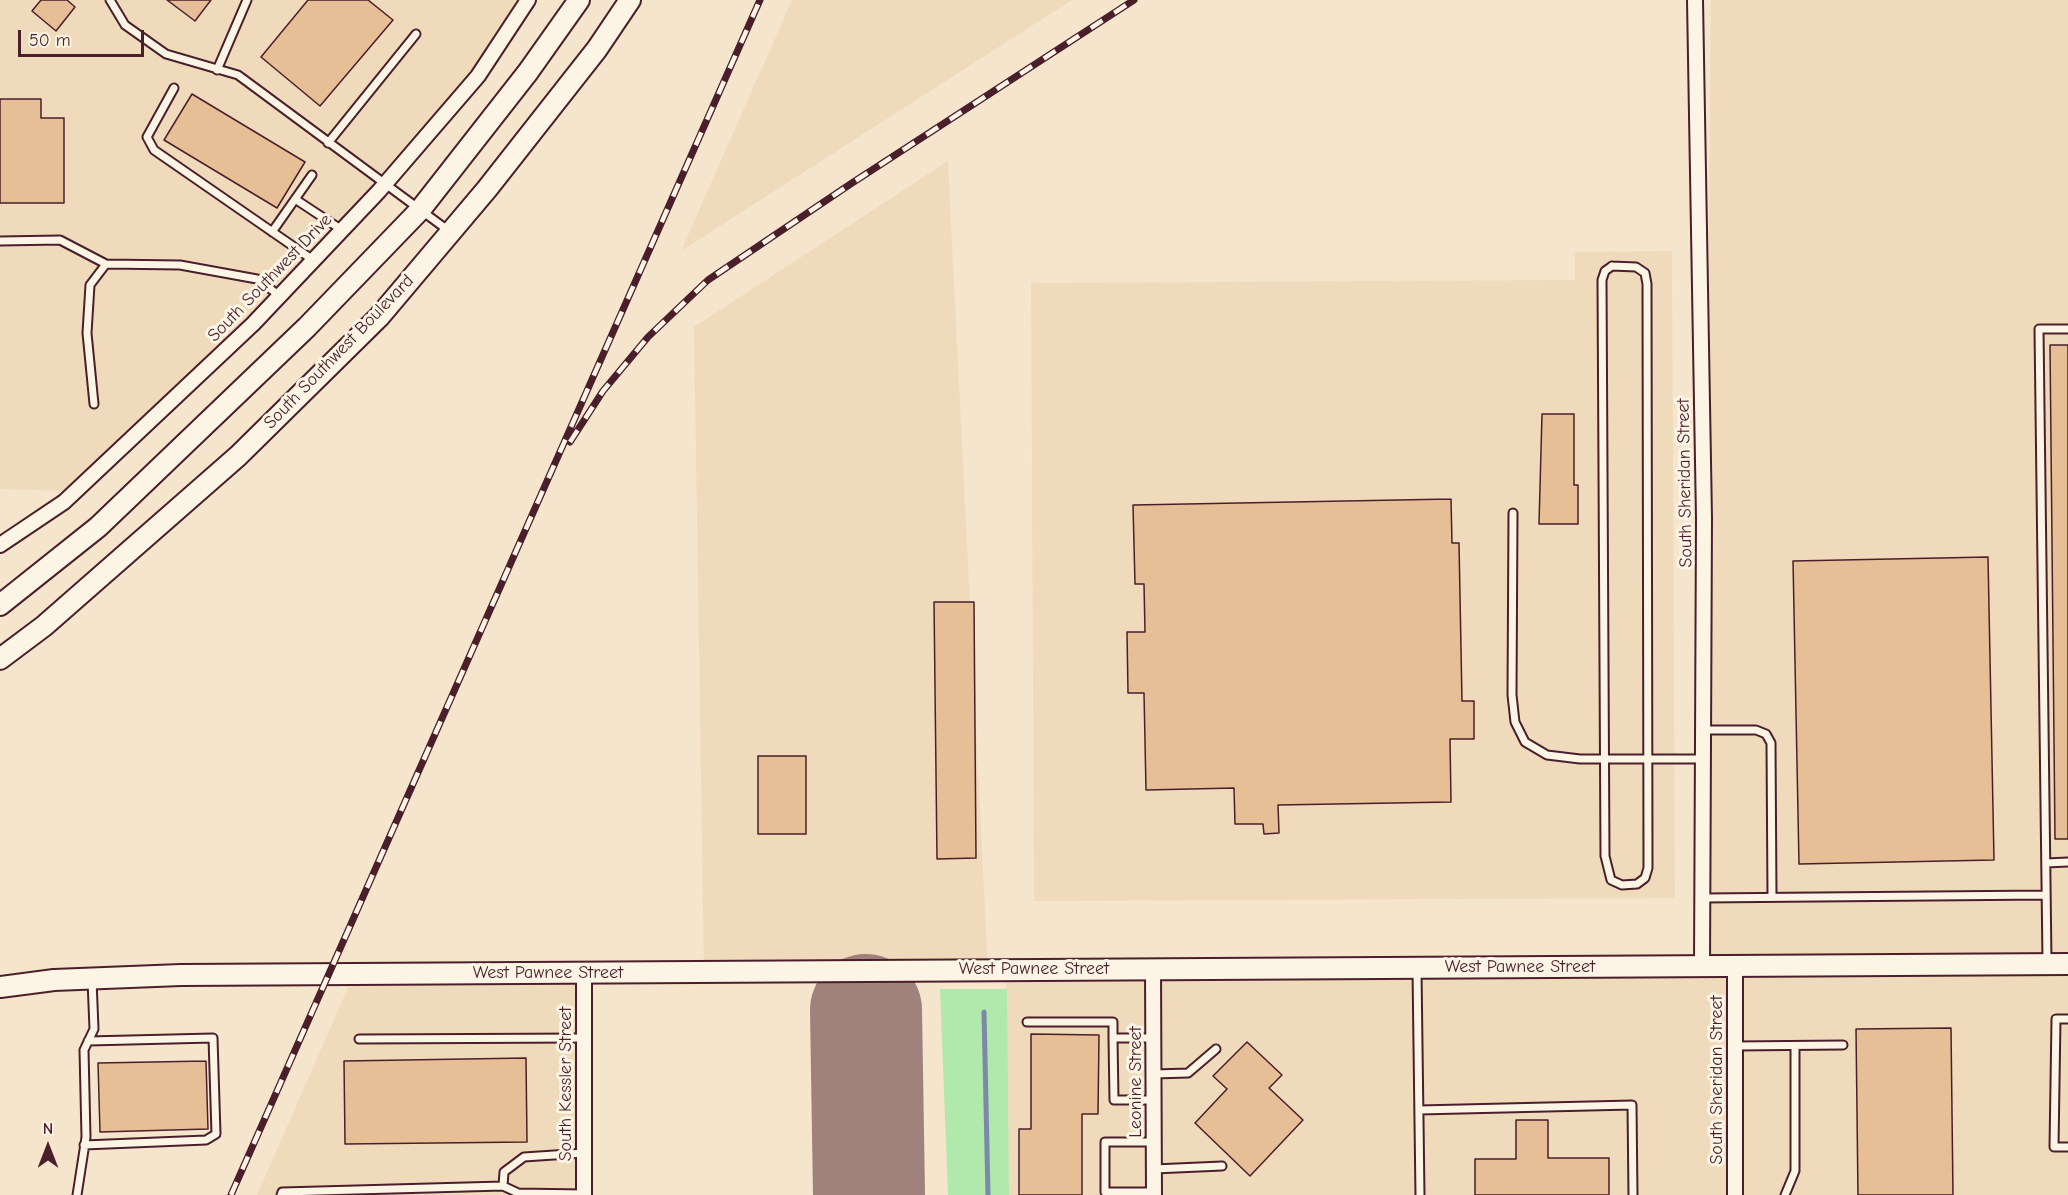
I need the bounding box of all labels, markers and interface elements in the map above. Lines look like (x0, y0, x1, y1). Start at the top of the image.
scale bar (21, 18, 147, 56)
text: 50 m (29, 30, 71, 51)
street label: South Southwest Drive (203, 209, 337, 347)
street label: South Southwest Boulevard (260, 270, 418, 434)
street label: South Sheridan Street (1673, 398, 1697, 568)
street label: West Pawnee Street (1445, 956, 1595, 978)
street label: West Pawnee Street (959, 958, 1109, 980)
street label: West Pawnee Street (473, 962, 623, 984)
street label: South Sheridan Street (1706, 995, 1728, 1165)
street label: South Kessler Street (555, 1007, 577, 1161)
street label: Leonine Street (1125, 1026, 1147, 1138)
north arrow (18, 1117, 78, 1177)
text: N (43, 1120, 53, 1138)

